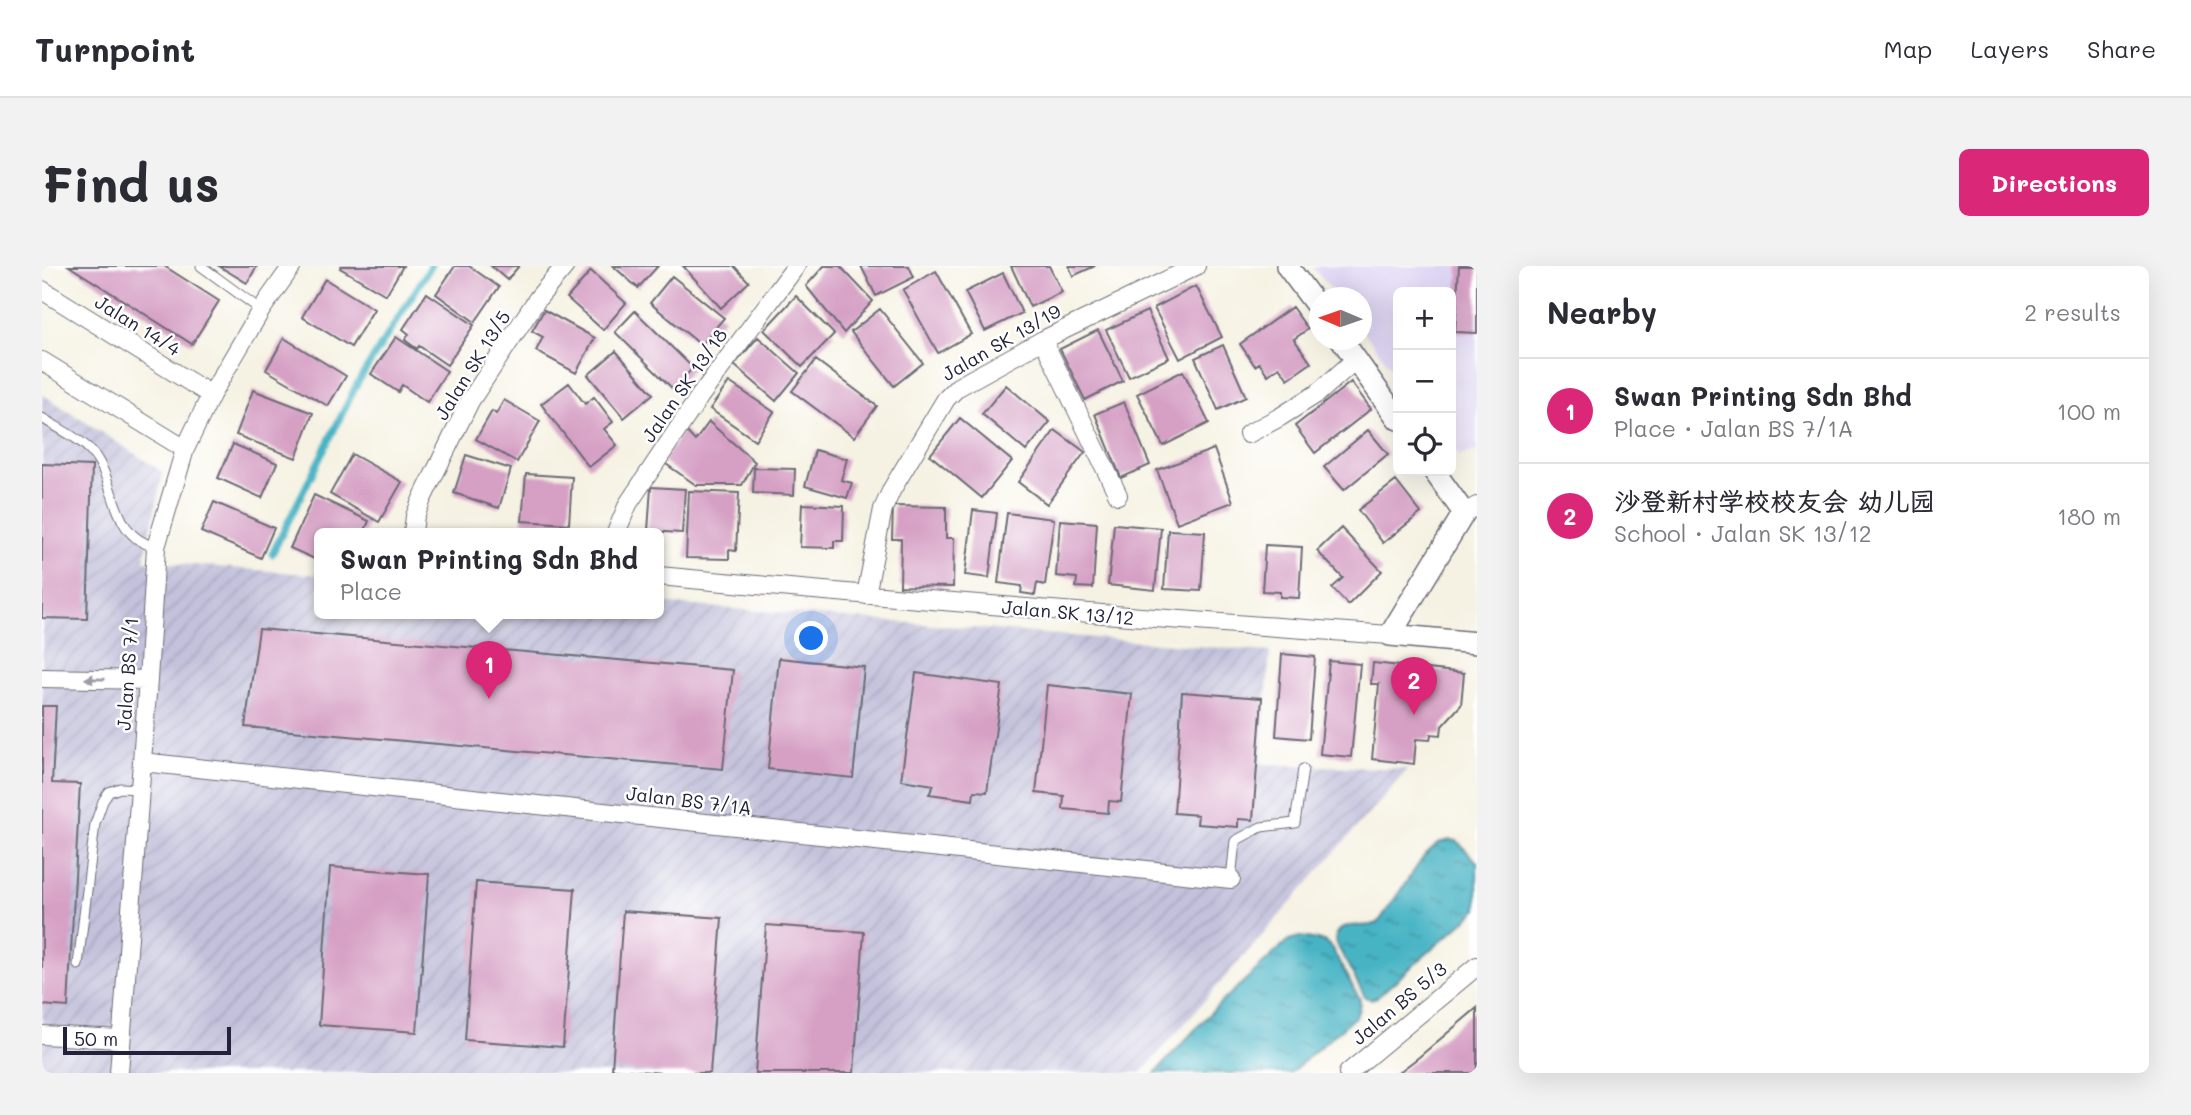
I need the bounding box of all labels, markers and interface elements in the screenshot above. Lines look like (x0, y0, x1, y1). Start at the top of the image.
text: Turnpoint (35, 27, 195, 70)
text: Map (1884, 33, 1932, 64)
text: Layers (1970, 33, 2049, 64)
text: Share (2087, 33, 2156, 64)
button: Directions (1959, 149, 2149, 216)
text: Find us (42, 151, 220, 214)
north arrow (1309, 287, 1372, 350)
map controls (1393, 287, 1456, 476)
button: + (1393, 287, 1456, 350)
street label: Jalan 14/4 (91, 289, 185, 361)
text: Nearby (1547, 292, 1657, 332)
text: 2 results (2024, 297, 2121, 327)
street label: Jalan SK 13/19 (937, 298, 1065, 386)
street label: Jalan SK 13/5 (428, 306, 516, 424)
street label: Jalan SK 13/18 (636, 323, 732, 447)
button: − (1393, 350, 1456, 413)
text: Swan Printing Sdn Bhd (1614, 379, 1912, 413)
text: 1 (1565, 396, 1575, 426)
text: 100 m (2057, 396, 2121, 426)
button: locate (1393, 413, 1456, 476)
text: Place · Jalan BS 7/1A (1614, 413, 1853, 443)
text: 沙登新村学校校友会 幼儿园 (1614, 484, 1935, 518)
text: 2 (1564, 501, 1576, 531)
text: 180 m (2057, 501, 2121, 531)
text: School · Jalan SK 13/12 (1614, 518, 1872, 548)
popup (314, 528, 664, 619)
text: Swan Printing Sdn Bhd (340, 542, 638, 576)
text: Place (340, 576, 402, 606)
street label: Jalan SK 13/12 (1001, 594, 1135, 630)
street label: Jalan BS 7/1 (111, 617, 143, 731)
your location (794, 621, 828, 655)
pin: 1 (466, 641, 512, 699)
pin: 2 (1391, 657, 1437, 715)
one-way arrow (84, 673, 106, 685)
street label: Jalan BS 7/1A (625, 780, 753, 820)
street label: Jalan BS 5/3 (1346, 956, 1452, 1050)
scale bar (63, 1024, 231, 1056)
text: 50 m (74, 1026, 118, 1051)

